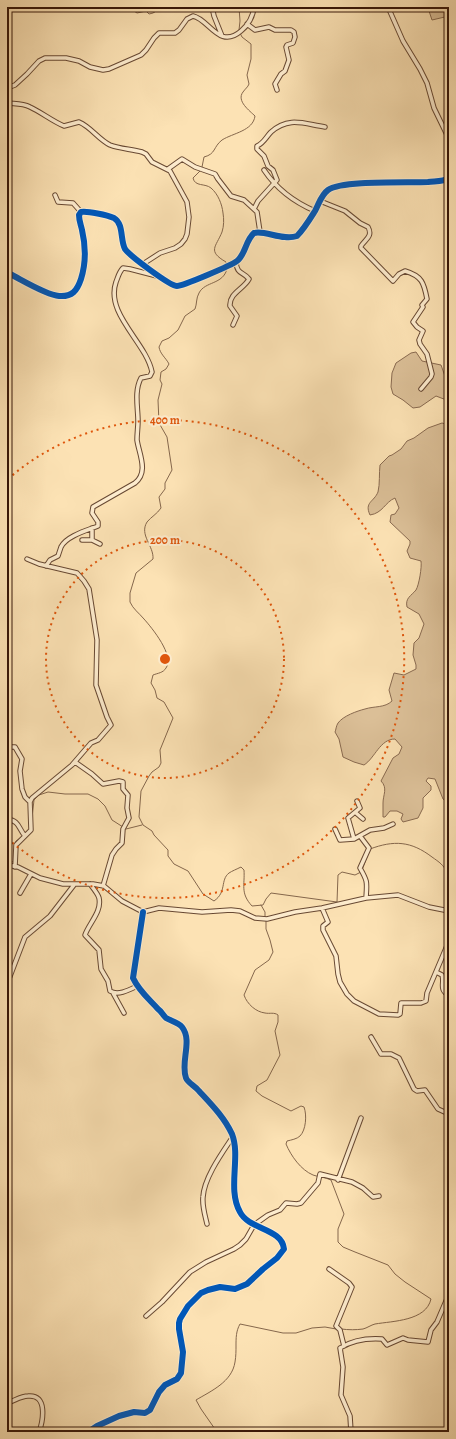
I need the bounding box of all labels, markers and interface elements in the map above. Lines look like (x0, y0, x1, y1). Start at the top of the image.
text: 400 m (150, 412, 180, 428)
text: 200 m (150, 532, 180, 548)
centre of rings (158, 652, 172, 666)

